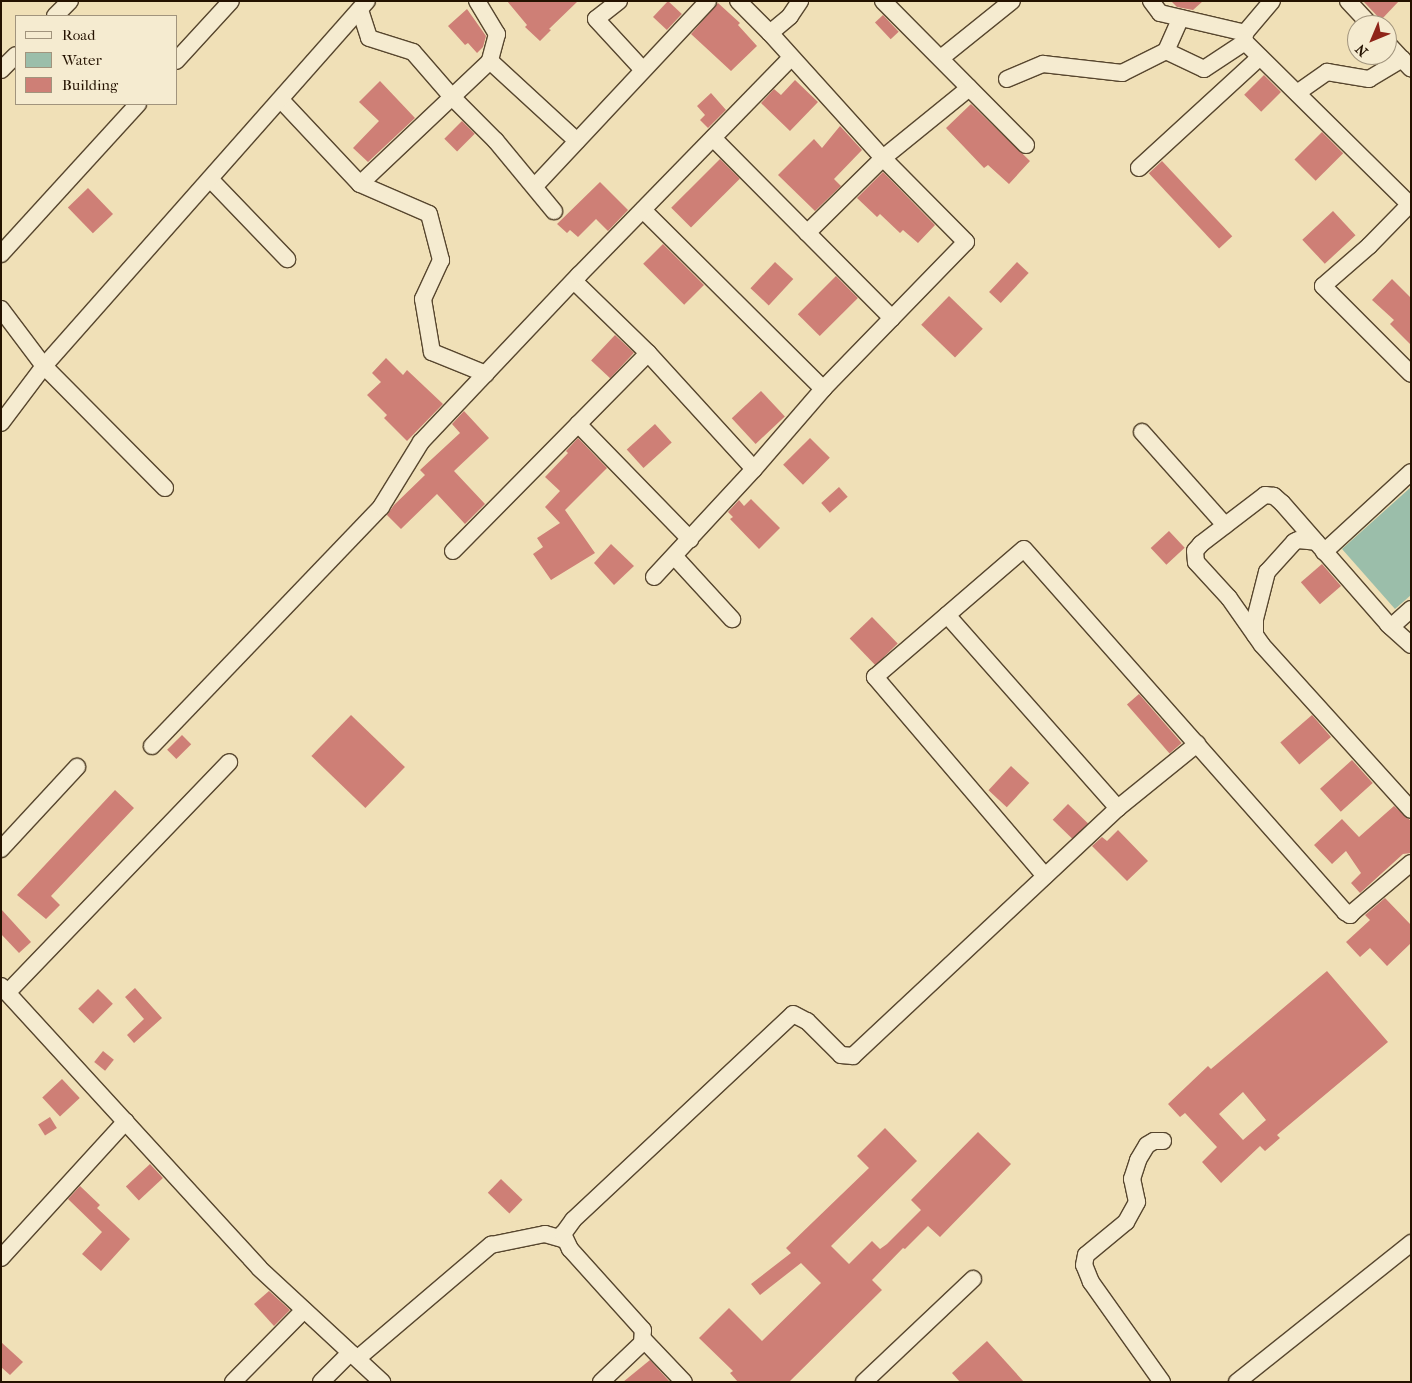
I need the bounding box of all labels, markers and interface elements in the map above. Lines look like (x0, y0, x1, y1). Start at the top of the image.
legend (15, 15, 178, 105)
north arrow (1347, 15, 1397, 65)
text: Road (62, 26, 95, 44)
text: N (1352, 40, 1372, 60)
text: Water (62, 51, 102, 69)
text: Building (62, 76, 118, 94)

